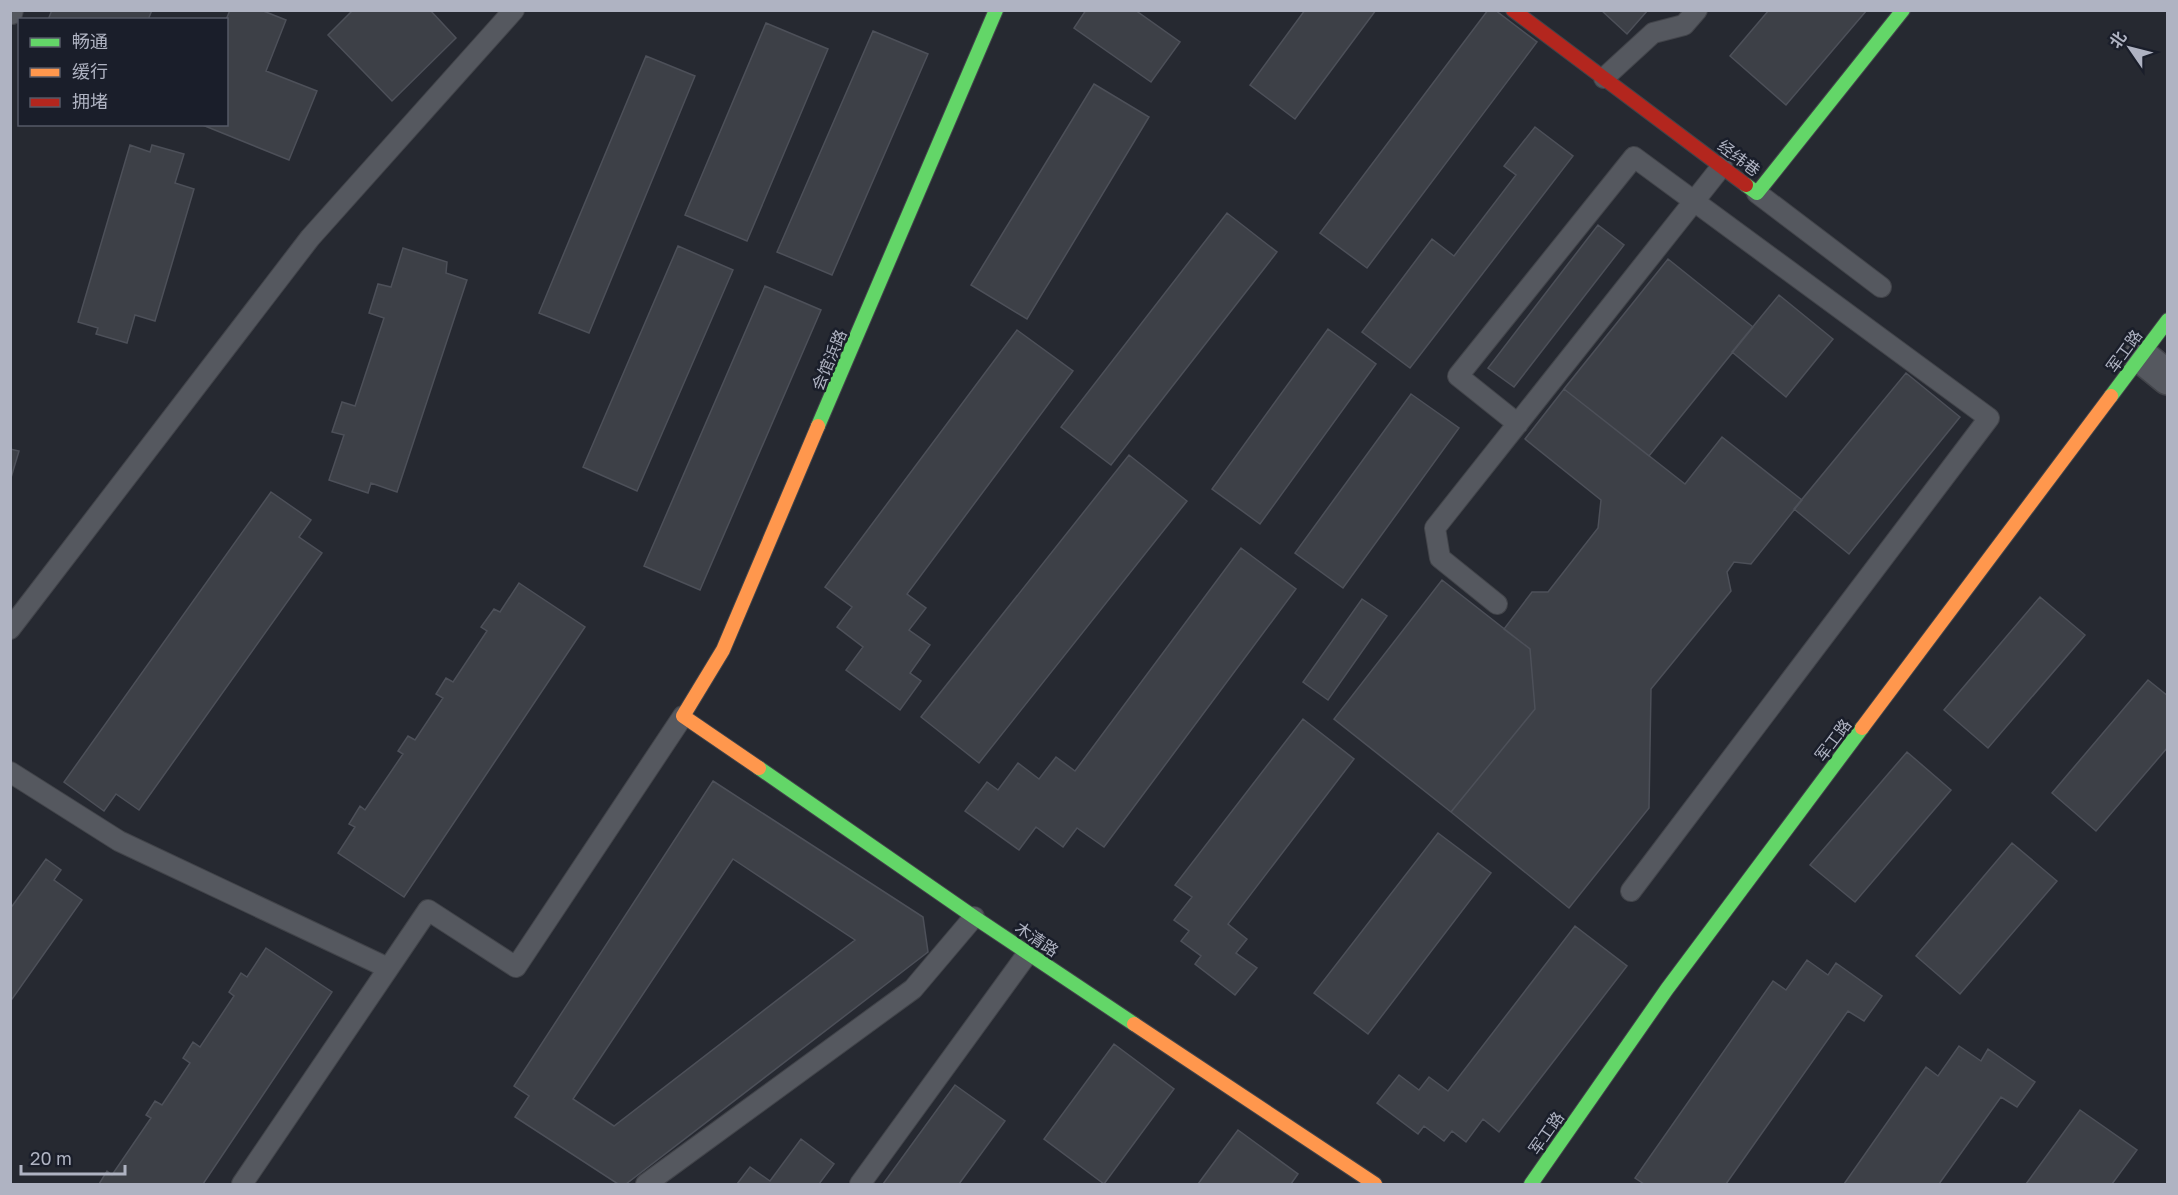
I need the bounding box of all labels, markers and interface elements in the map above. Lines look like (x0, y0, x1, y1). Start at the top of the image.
legend (18, 18, 228, 126)
north arrow (2100, 18, 2160, 78)
text: 北 (2105, 27, 2130, 52)
text: 畅通 (72, 30, 108, 52)
text: 缓行 (72, 60, 108, 82)
text: 拥堵 (72, 90, 108, 112)
street label: 经纬巷 (1714, 136, 1764, 180)
street label: 军工路 (2102, 326, 2146, 376)
street label: 会馆浜路 (807, 327, 851, 393)
street label: 军工路 (1811, 715, 1855, 765)
street label: 木清路 (1012, 917, 1062, 961)
street label: 军工路 (1524, 1108, 1568, 1158)
scale bar (21, 1138, 124, 1176)
text: 20 m (30, 1147, 72, 1169)

